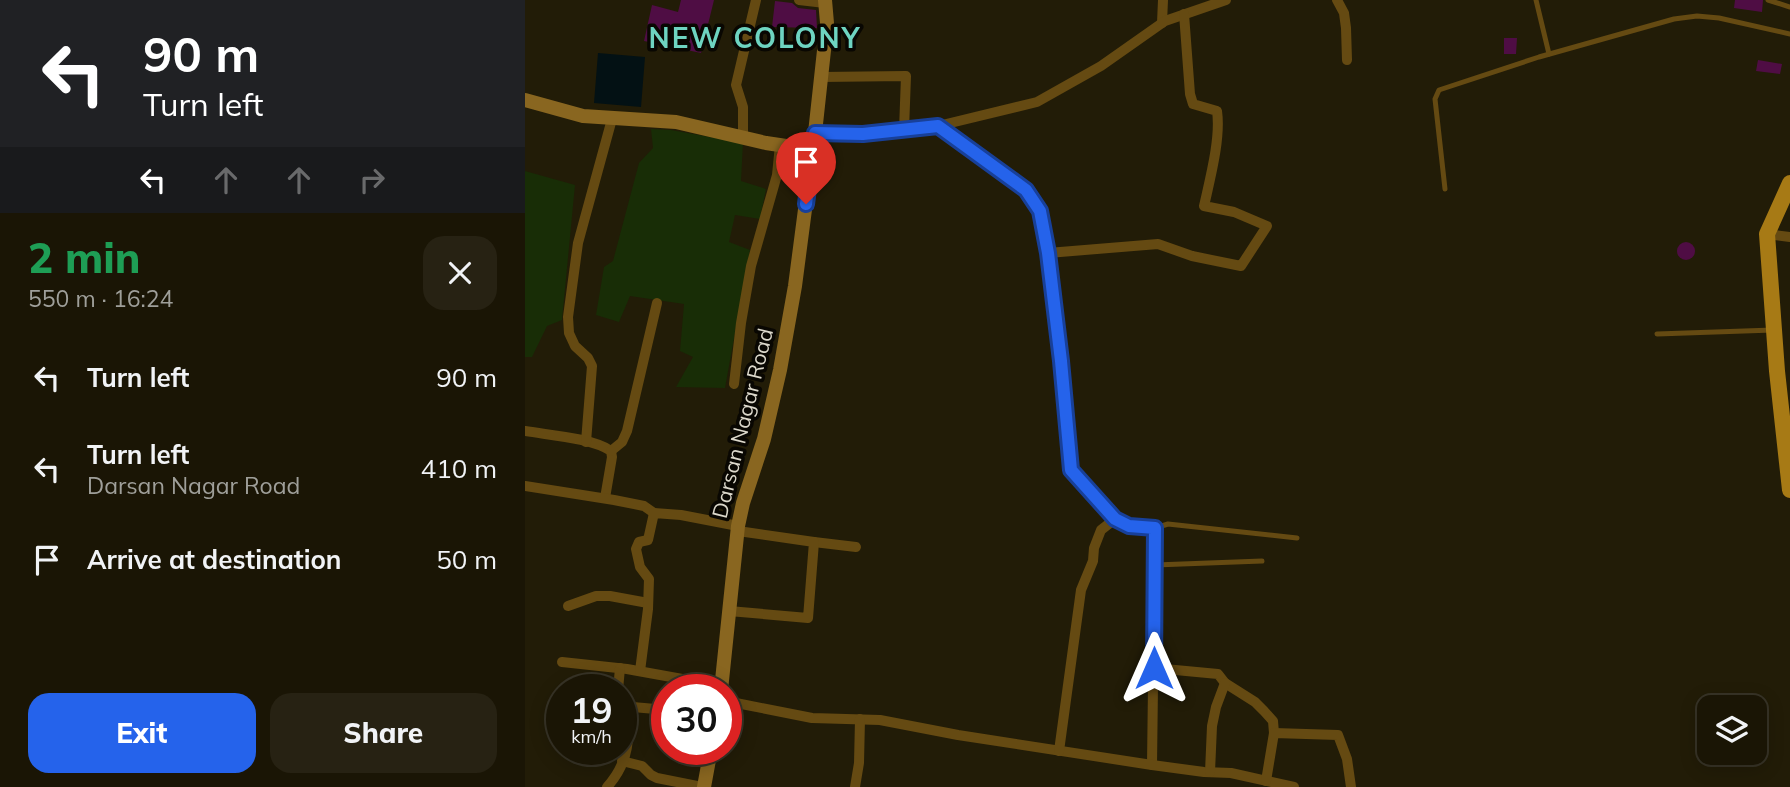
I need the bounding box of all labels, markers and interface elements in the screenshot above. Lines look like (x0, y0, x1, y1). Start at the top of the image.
district label: NEW COLONY (649, 20, 861, 55)
text: 90 m (143, 23, 259, 84)
icon: left (28, 28, 119, 119)
text: Turn left (143, 84, 263, 124)
pin (776, 132, 836, 204)
icon: arrive (787, 143, 825, 181)
icon: left (134, 161, 172, 199)
icon: ahead (207, 161, 245, 199)
icon: ahead (280, 161, 318, 199)
icon: right (353, 161, 391, 199)
text: 2 min (28, 231, 141, 284)
button: close (423, 236, 497, 310)
text: 550 m · 16:24 (28, 284, 173, 313)
street label: Darsan Nagar Road (706, 325, 778, 521)
icon: left (28, 359, 66, 397)
text: Turn left (87, 361, 189, 394)
text: 90 m (436, 361, 497, 394)
text: Turn left (87, 438, 189, 471)
icon: left (28, 450, 66, 488)
text: 410 m (421, 452, 497, 485)
text: Darsan Nagar Road (87, 471, 300, 500)
icon: arrive (28, 541, 66, 579)
text: Arrive at destination (87, 543, 342, 576)
text: 50 m (436, 543, 497, 576)
position arrow (1117, 631, 1191, 705)
speed limit sign: 30 (651, 674, 742, 765)
text: 19 (570, 688, 613, 732)
button: Exit (28, 693, 256, 773)
button: Share (270, 693, 497, 773)
map controls (1697, 695, 1767, 765)
button: layers (1697, 695, 1767, 765)
text: km/h (571, 725, 612, 748)

